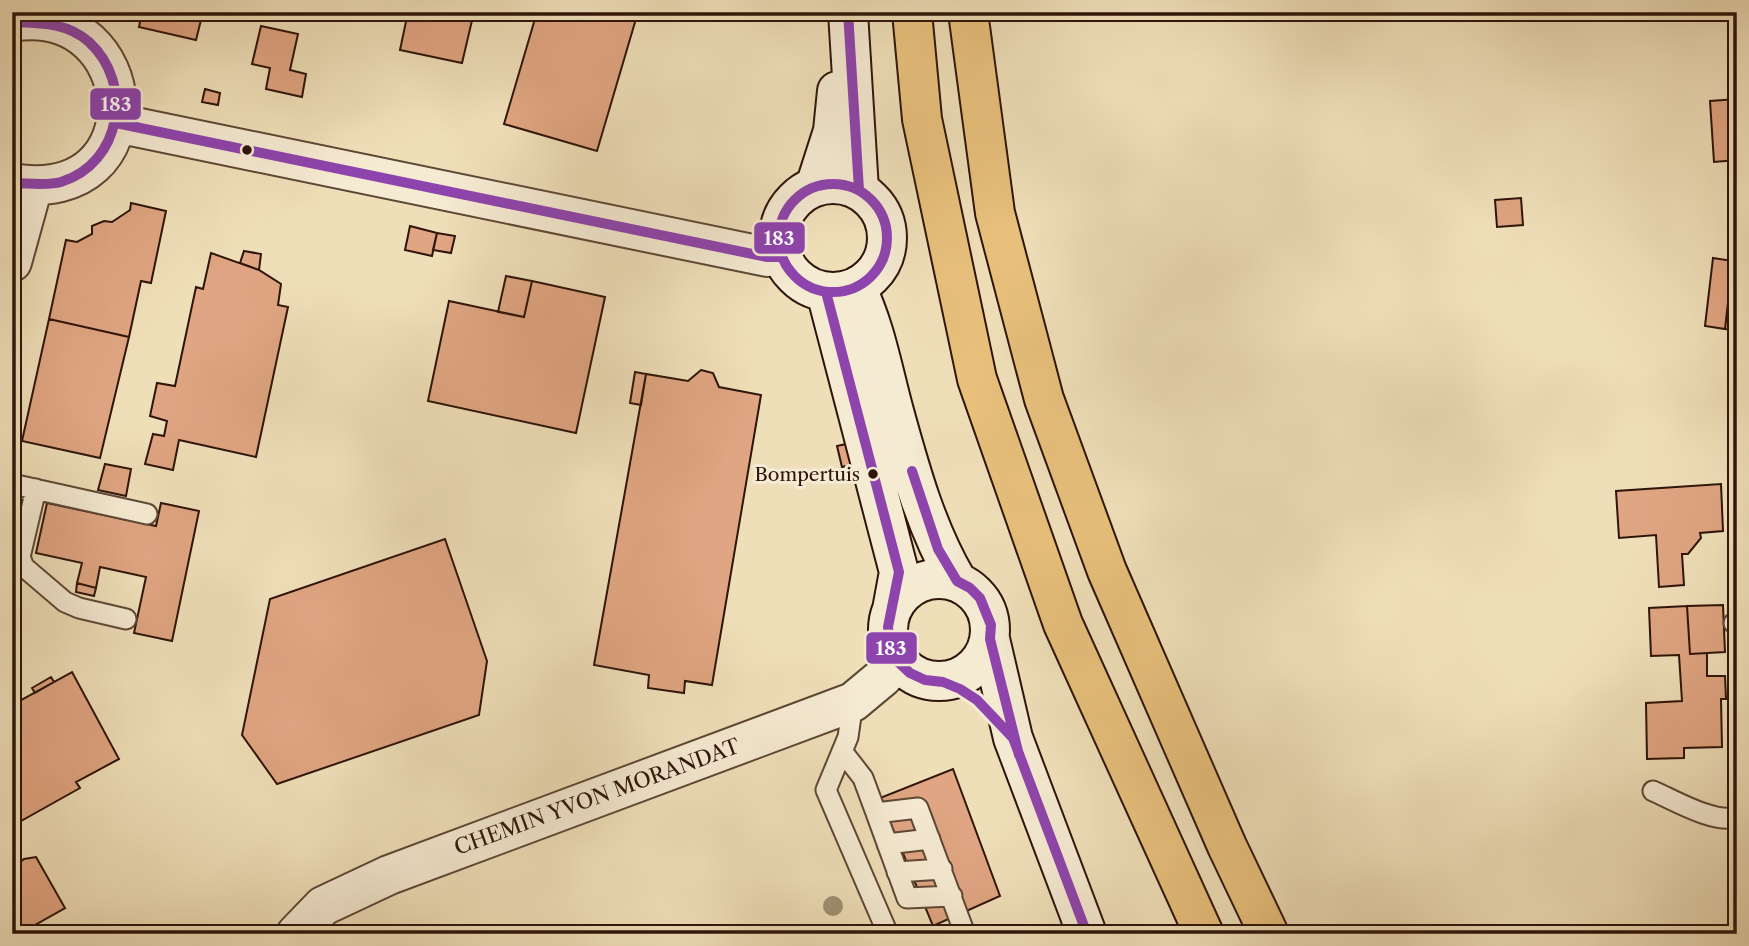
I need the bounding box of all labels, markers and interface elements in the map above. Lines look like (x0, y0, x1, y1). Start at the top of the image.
line badge: 183 (89, 87, 142, 121)
text: 183 (101, 93, 131, 116)
unlabelled marker (240, 143, 254, 157)
line badge: 183 (753, 221, 806, 255)
text: 183 (764, 227, 794, 250)
place label: Bompertuis (755, 463, 860, 486)
marker: Bompertuis (866, 467, 880, 481)
line badge: 183 (865, 631, 918, 665)
text: 183 (876, 637, 906, 660)
street label: CHEMIN YVON MORANDAT (451, 733, 743, 860)

